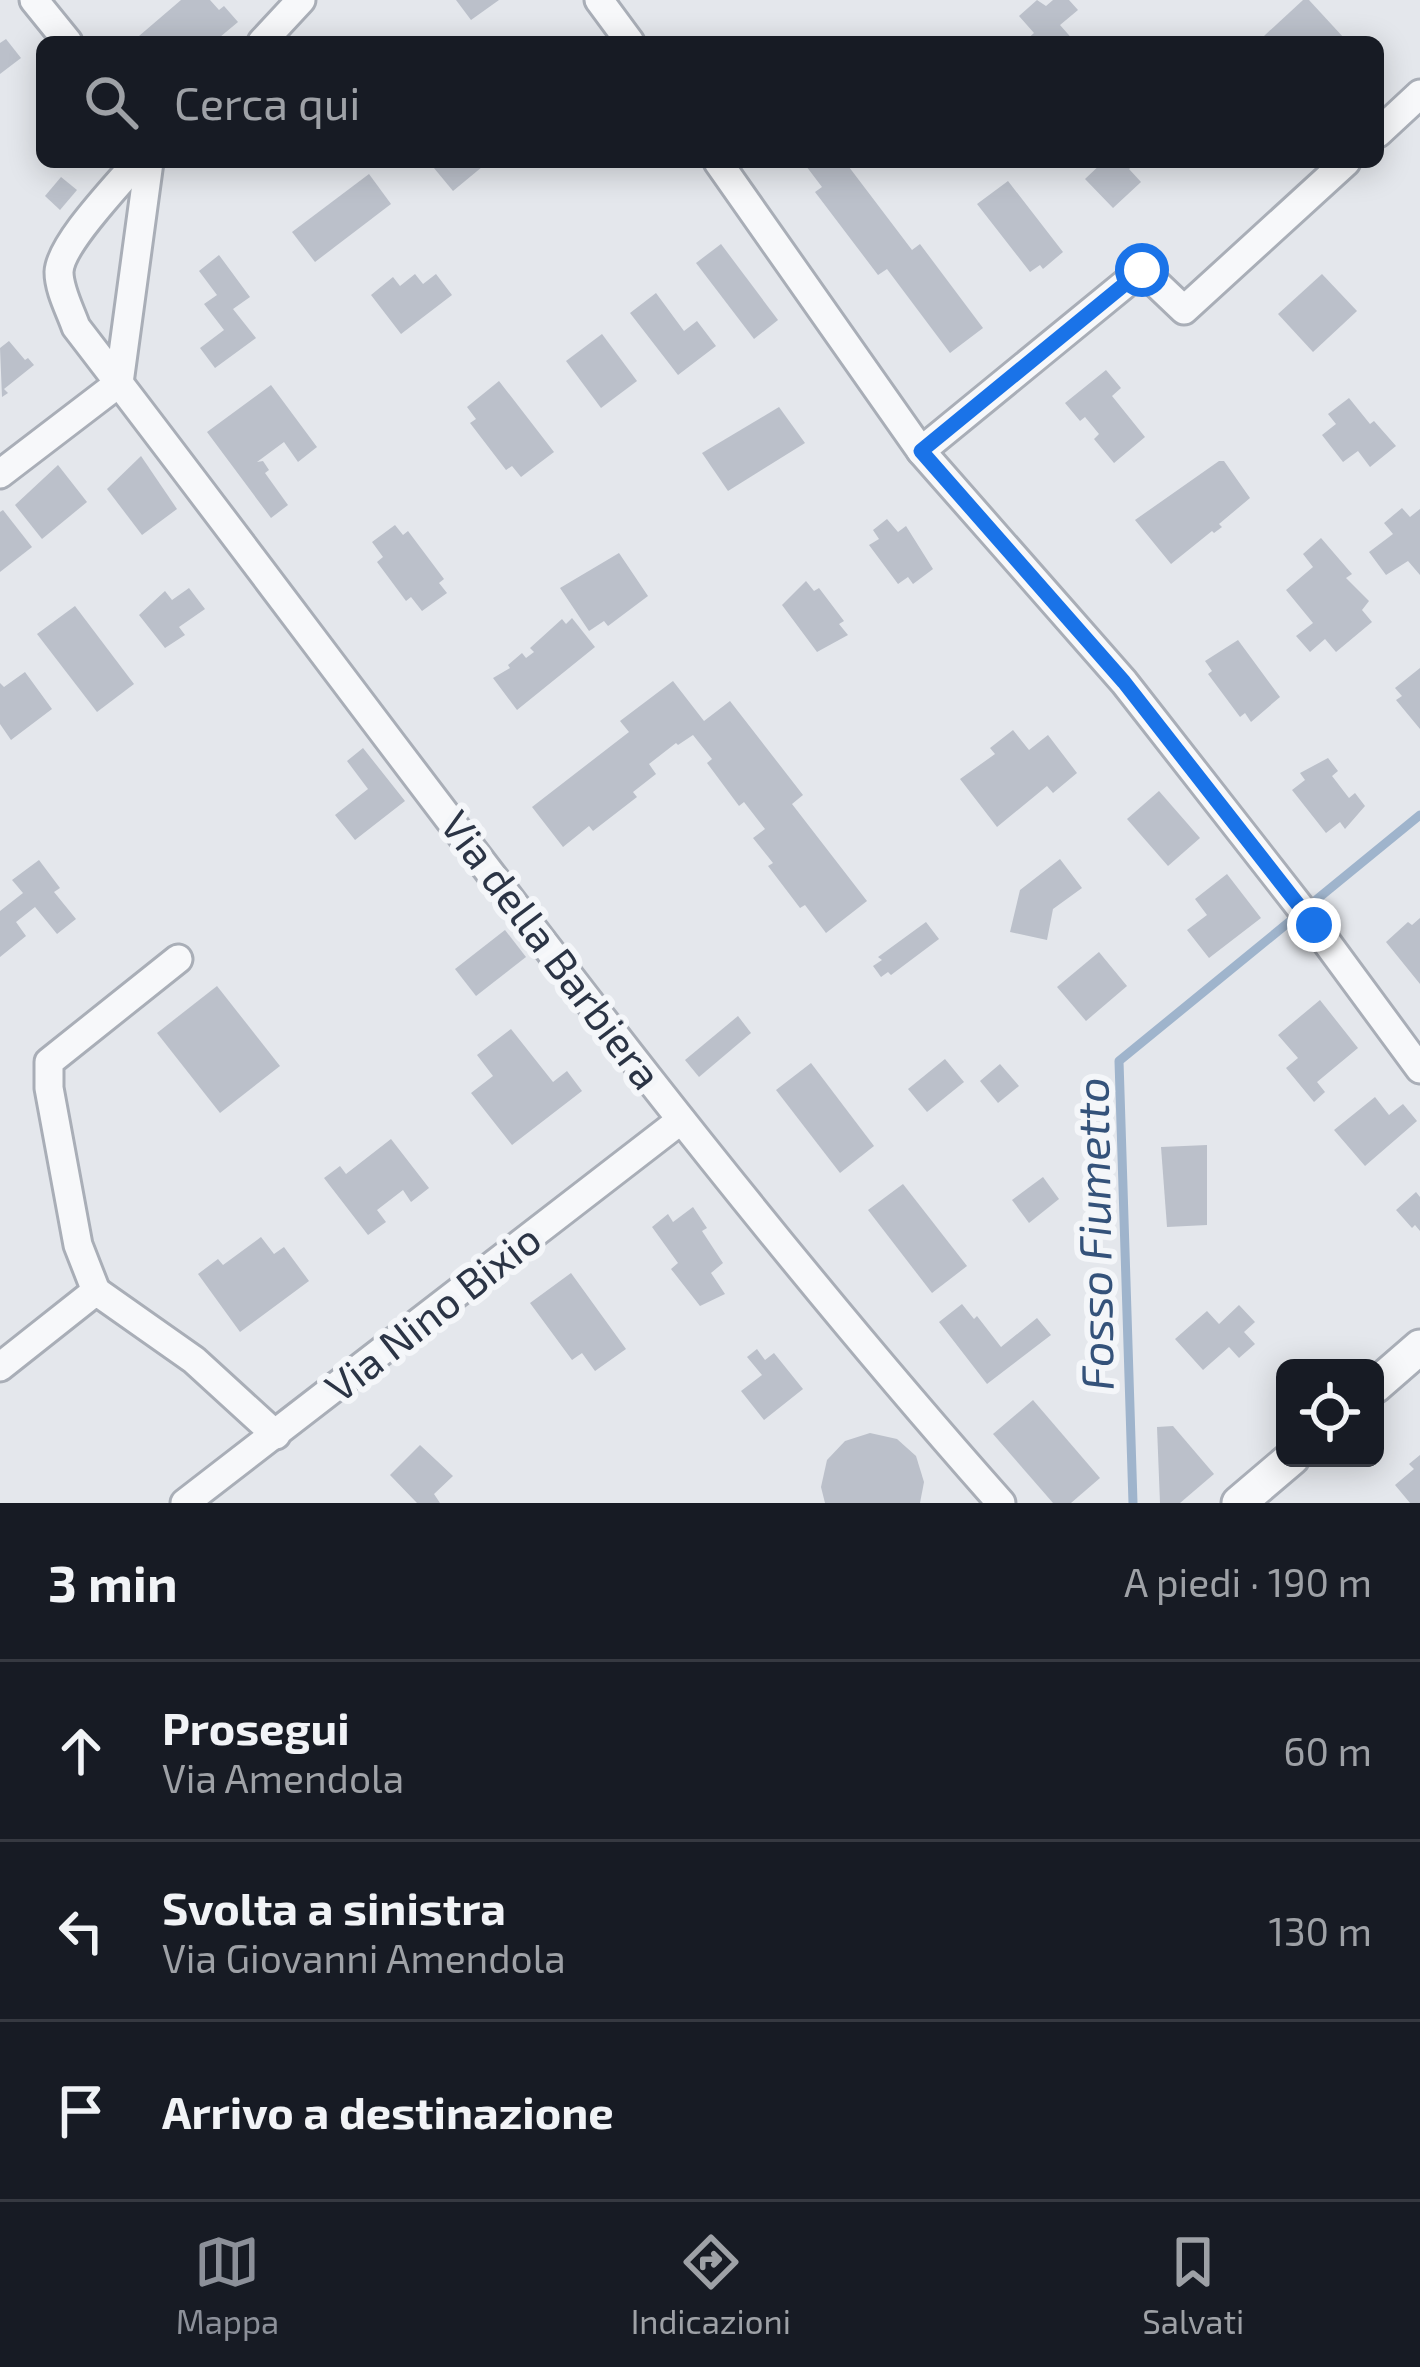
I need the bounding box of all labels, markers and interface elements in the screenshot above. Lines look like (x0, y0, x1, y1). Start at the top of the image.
search box (36, 36, 1384, 168)
icon: search (78, 69, 144, 135)
text: Cerca qui (174, 75, 360, 129)
route start (1115, 243, 1169, 297)
street label: Via della Barbiera (432, 800, 673, 1098)
route end (1287, 898, 1341, 952)
water label: Fosso Fiumetto (1063, 1077, 1123, 1391)
street label: Via Nino Bixio (314, 1212, 549, 1411)
map controls (1276, 1359, 1384, 1467)
button: locate (1276, 1359, 1384, 1467)
text: 3 min (48, 1551, 178, 1612)
text: A piedi · 190 m (1124, 1558, 1372, 1605)
text: Prosegui (162, 1700, 350, 1754)
icon: ahead (48, 1718, 114, 1784)
text: 60 m (1283, 1727, 1372, 1774)
text: Via Amendola (162, 1754, 404, 1801)
text: Svolta a sinistra (162, 1880, 506, 1934)
icon: left (48, 1898, 114, 1964)
text: 130 m (1268, 1907, 1372, 1954)
text: Via Giovanni Amendola (162, 1934, 566, 1981)
icon: arrive (48, 2078, 114, 2144)
text: Arrivo a destinazione (162, 2084, 614, 2138)
tab: Mappa (176, 2229, 279, 2341)
tab: Indicazioni (631, 2229, 791, 2341)
tab: Salvati (1142, 2229, 1244, 2341)

